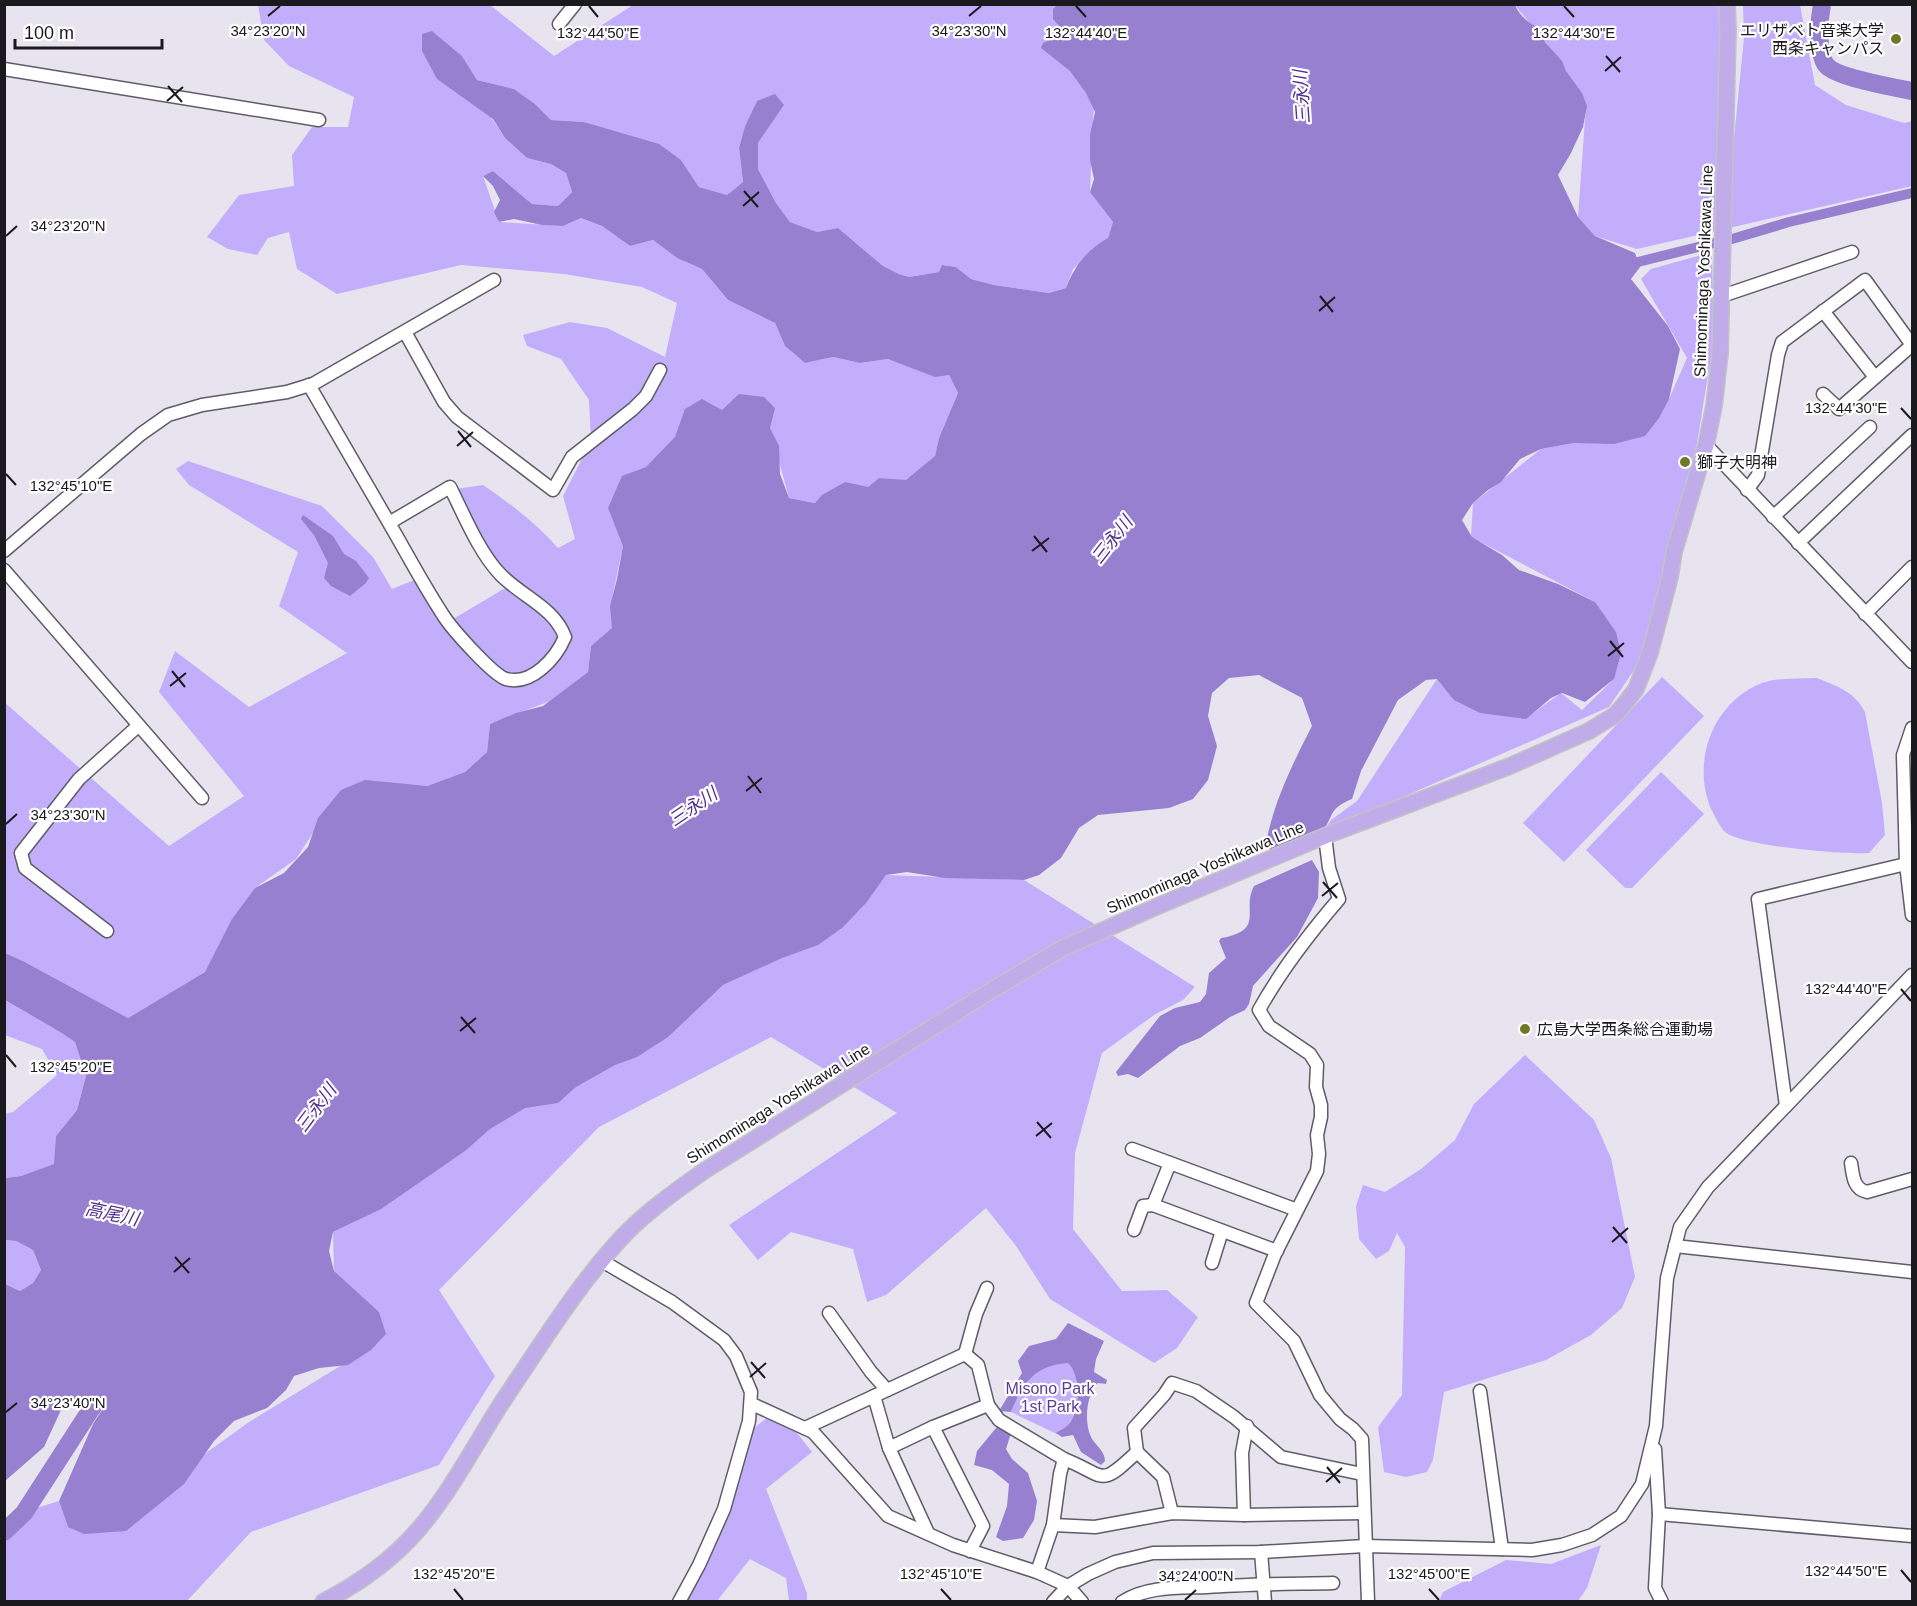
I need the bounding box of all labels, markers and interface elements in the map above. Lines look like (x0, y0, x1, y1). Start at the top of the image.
scale bar (15, 12, 162, 50)
text: 34°23'20"N (230, 22, 306, 39)
text: 34°23'30"N (931, 22, 1007, 39)
place label: エリザベト音楽大学 西条キャンパス (1740, 22, 1884, 57)
text: 100 m (24, 23, 74, 43)
text: 132°44'50"E (557, 24, 639, 41)
text: 132°44'40"E (1045, 24, 1127, 41)
text: 132°44'30"E (1533, 24, 1615, 41)
marker: エリザベト音楽大学 西条キャンパス (1889, 32, 1903, 46)
water label: 三永川 (1290, 67, 1314, 125)
street label: Shimominaga Yoshikawa Line (1691, 164, 1716, 378)
text: 34°23'20"N (30, 217, 106, 234)
text: 132°44'30"E (1805, 399, 1887, 416)
place label: 獅子大明神 (1697, 454, 1777, 471)
marker: 獅子大明神 (1678, 455, 1692, 469)
text: 132°45'10"E (30, 477, 112, 494)
water label: 三永川 (1087, 511, 1138, 567)
water label: 三永川 (665, 782, 723, 830)
text: 34°23'30"N (30, 806, 106, 823)
street label: Shimominaga Yoshikawa Line (1104, 818, 1306, 917)
text: 132°44'40"E (1805, 980, 1887, 997)
place label: 広島大学西条総合運動場 (1537, 1021, 1713, 1038)
marker: 広島大学西条総合運動場 (1518, 1022, 1532, 1036)
street label: Shimominaga Yoshikawa Line (684, 1040, 873, 1167)
text: 132°45'20"E (30, 1058, 112, 1075)
water label: 三永川 (292, 1079, 341, 1136)
water label: 高尾川 (84, 1199, 142, 1230)
park label: Misono Park 1st Park (1006, 1380, 1095, 1415)
text: 34°23'40"N (30, 1394, 106, 1411)
text: 132°44'50"E (1805, 1562, 1887, 1579)
text: 132°45'20"E (413, 1565, 495, 1582)
text: 132°45'10"E (900, 1565, 982, 1582)
text: 132°45'00"E (1388, 1565, 1470, 1582)
text: 34°24'00"N (1158, 1567, 1234, 1584)

